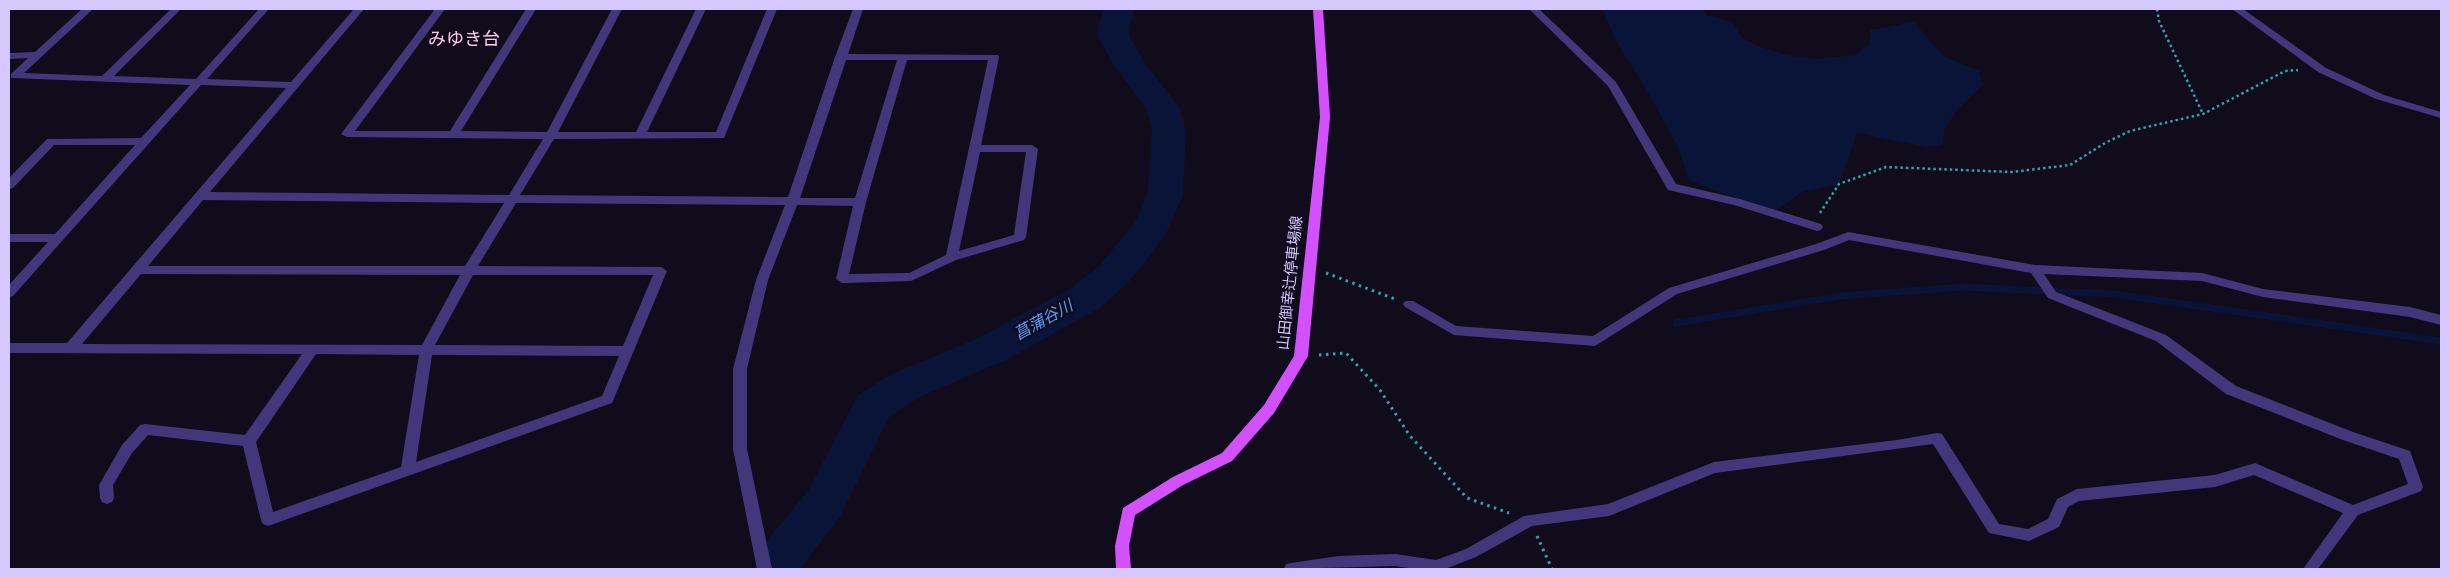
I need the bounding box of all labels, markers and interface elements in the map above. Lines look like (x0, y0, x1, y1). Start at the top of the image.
district label: みゆき台 (428, 29, 500, 51)
street label: 山田御幸辻停車場線 (1275, 215, 1307, 351)
water label: 菖蒲谷川 (1011, 297, 1077, 345)

